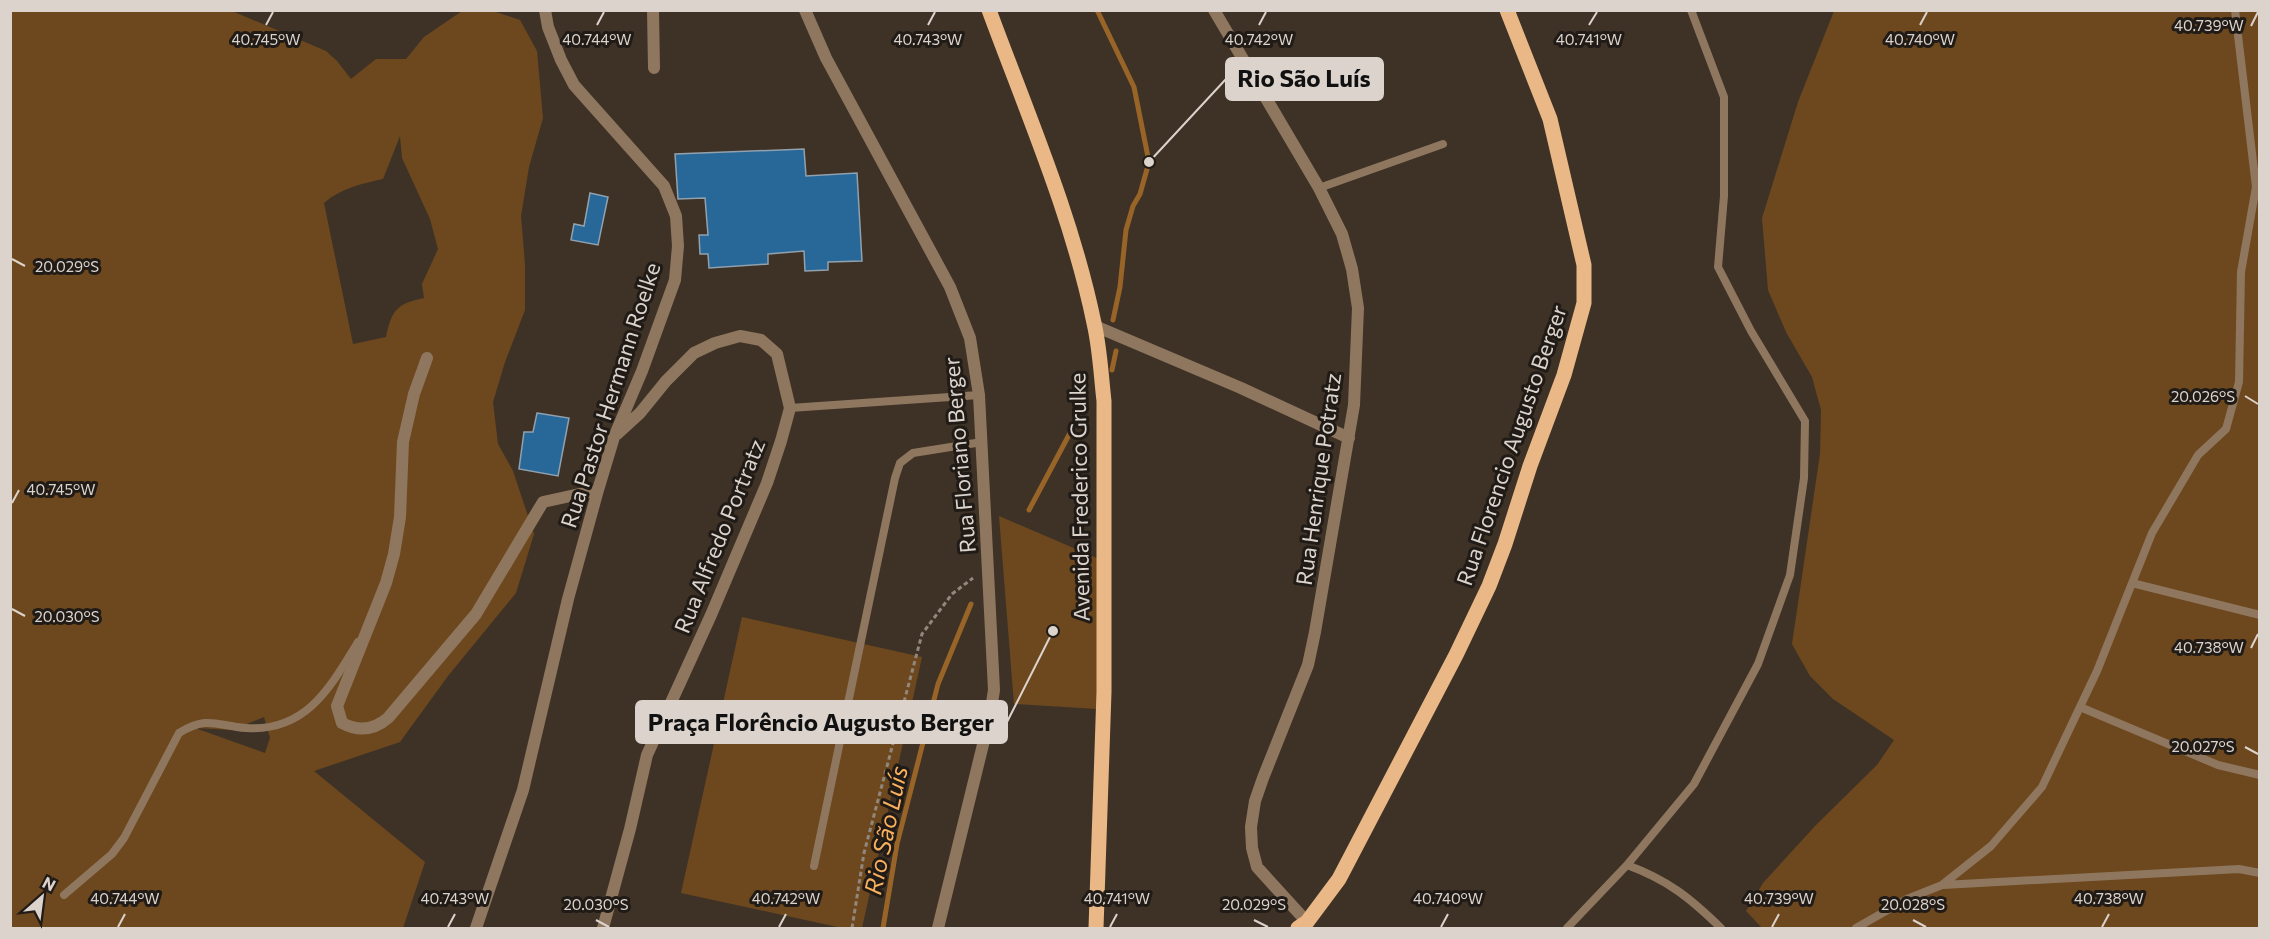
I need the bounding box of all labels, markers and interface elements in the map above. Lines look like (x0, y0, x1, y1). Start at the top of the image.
text: 40.739°W (2174, 16, 2244, 34)
text: 40.745°W (232, 30, 300, 48)
text: 40.744°W (562, 30, 632, 48)
text: 40.743°W (894, 30, 962, 48)
text: 40.742°W (1225, 30, 1293, 48)
text: 40.741°W (1556, 30, 1622, 48)
text: 40.740°W (1885, 30, 1955, 48)
callout: Rio São Luís (1226, 58, 1383, 100)
text: Rio São Luís (1237, 63, 1371, 92)
text: 20.029°S (35, 257, 99, 275)
street label: Rua Pastor Hermann Roelke (554, 259, 666, 531)
street label: Rua Florencio Augusto Berger (1450, 301, 1572, 589)
street label: Rua Floriano Berger (937, 356, 981, 554)
street label: Rua Henrique Potratz (1290, 371, 1346, 587)
street label: Avenida Frederico Grulke (1063, 372, 1095, 622)
text: 20.026°S (2171, 387, 2235, 405)
street label: Rua Alfredo Portratz (668, 435, 770, 637)
text: 40.745°W (27, 480, 95, 498)
text: 20.030°S (34, 607, 100, 625)
text: 40.738°W (2174, 638, 2244, 656)
callout: Praça Florêncio Augusto Berger (636, 701, 1007, 743)
text: Praça Florêncio Augusto Berger (648, 707, 994, 736)
text: 20.027°S (2171, 737, 2235, 755)
water label: Rio São Luís (857, 763, 913, 897)
north arrow (12, 867, 72, 927)
text: N (40, 872, 59, 895)
text: 40.744°W (90, 889, 160, 907)
text: 40.743°W (421, 889, 489, 907)
text: 40.742°W (752, 889, 820, 907)
text: 40.741°W (1084, 889, 1150, 907)
text: 40.740°W (1413, 889, 1483, 907)
text: 40.739°W (1744, 889, 1814, 907)
text: 40.738°W (2074, 889, 2144, 907)
text: 20.030°S (563, 895, 629, 913)
text: 20.029°S (1222, 895, 1286, 913)
text: 20.028°S (1881, 895, 1945, 913)

